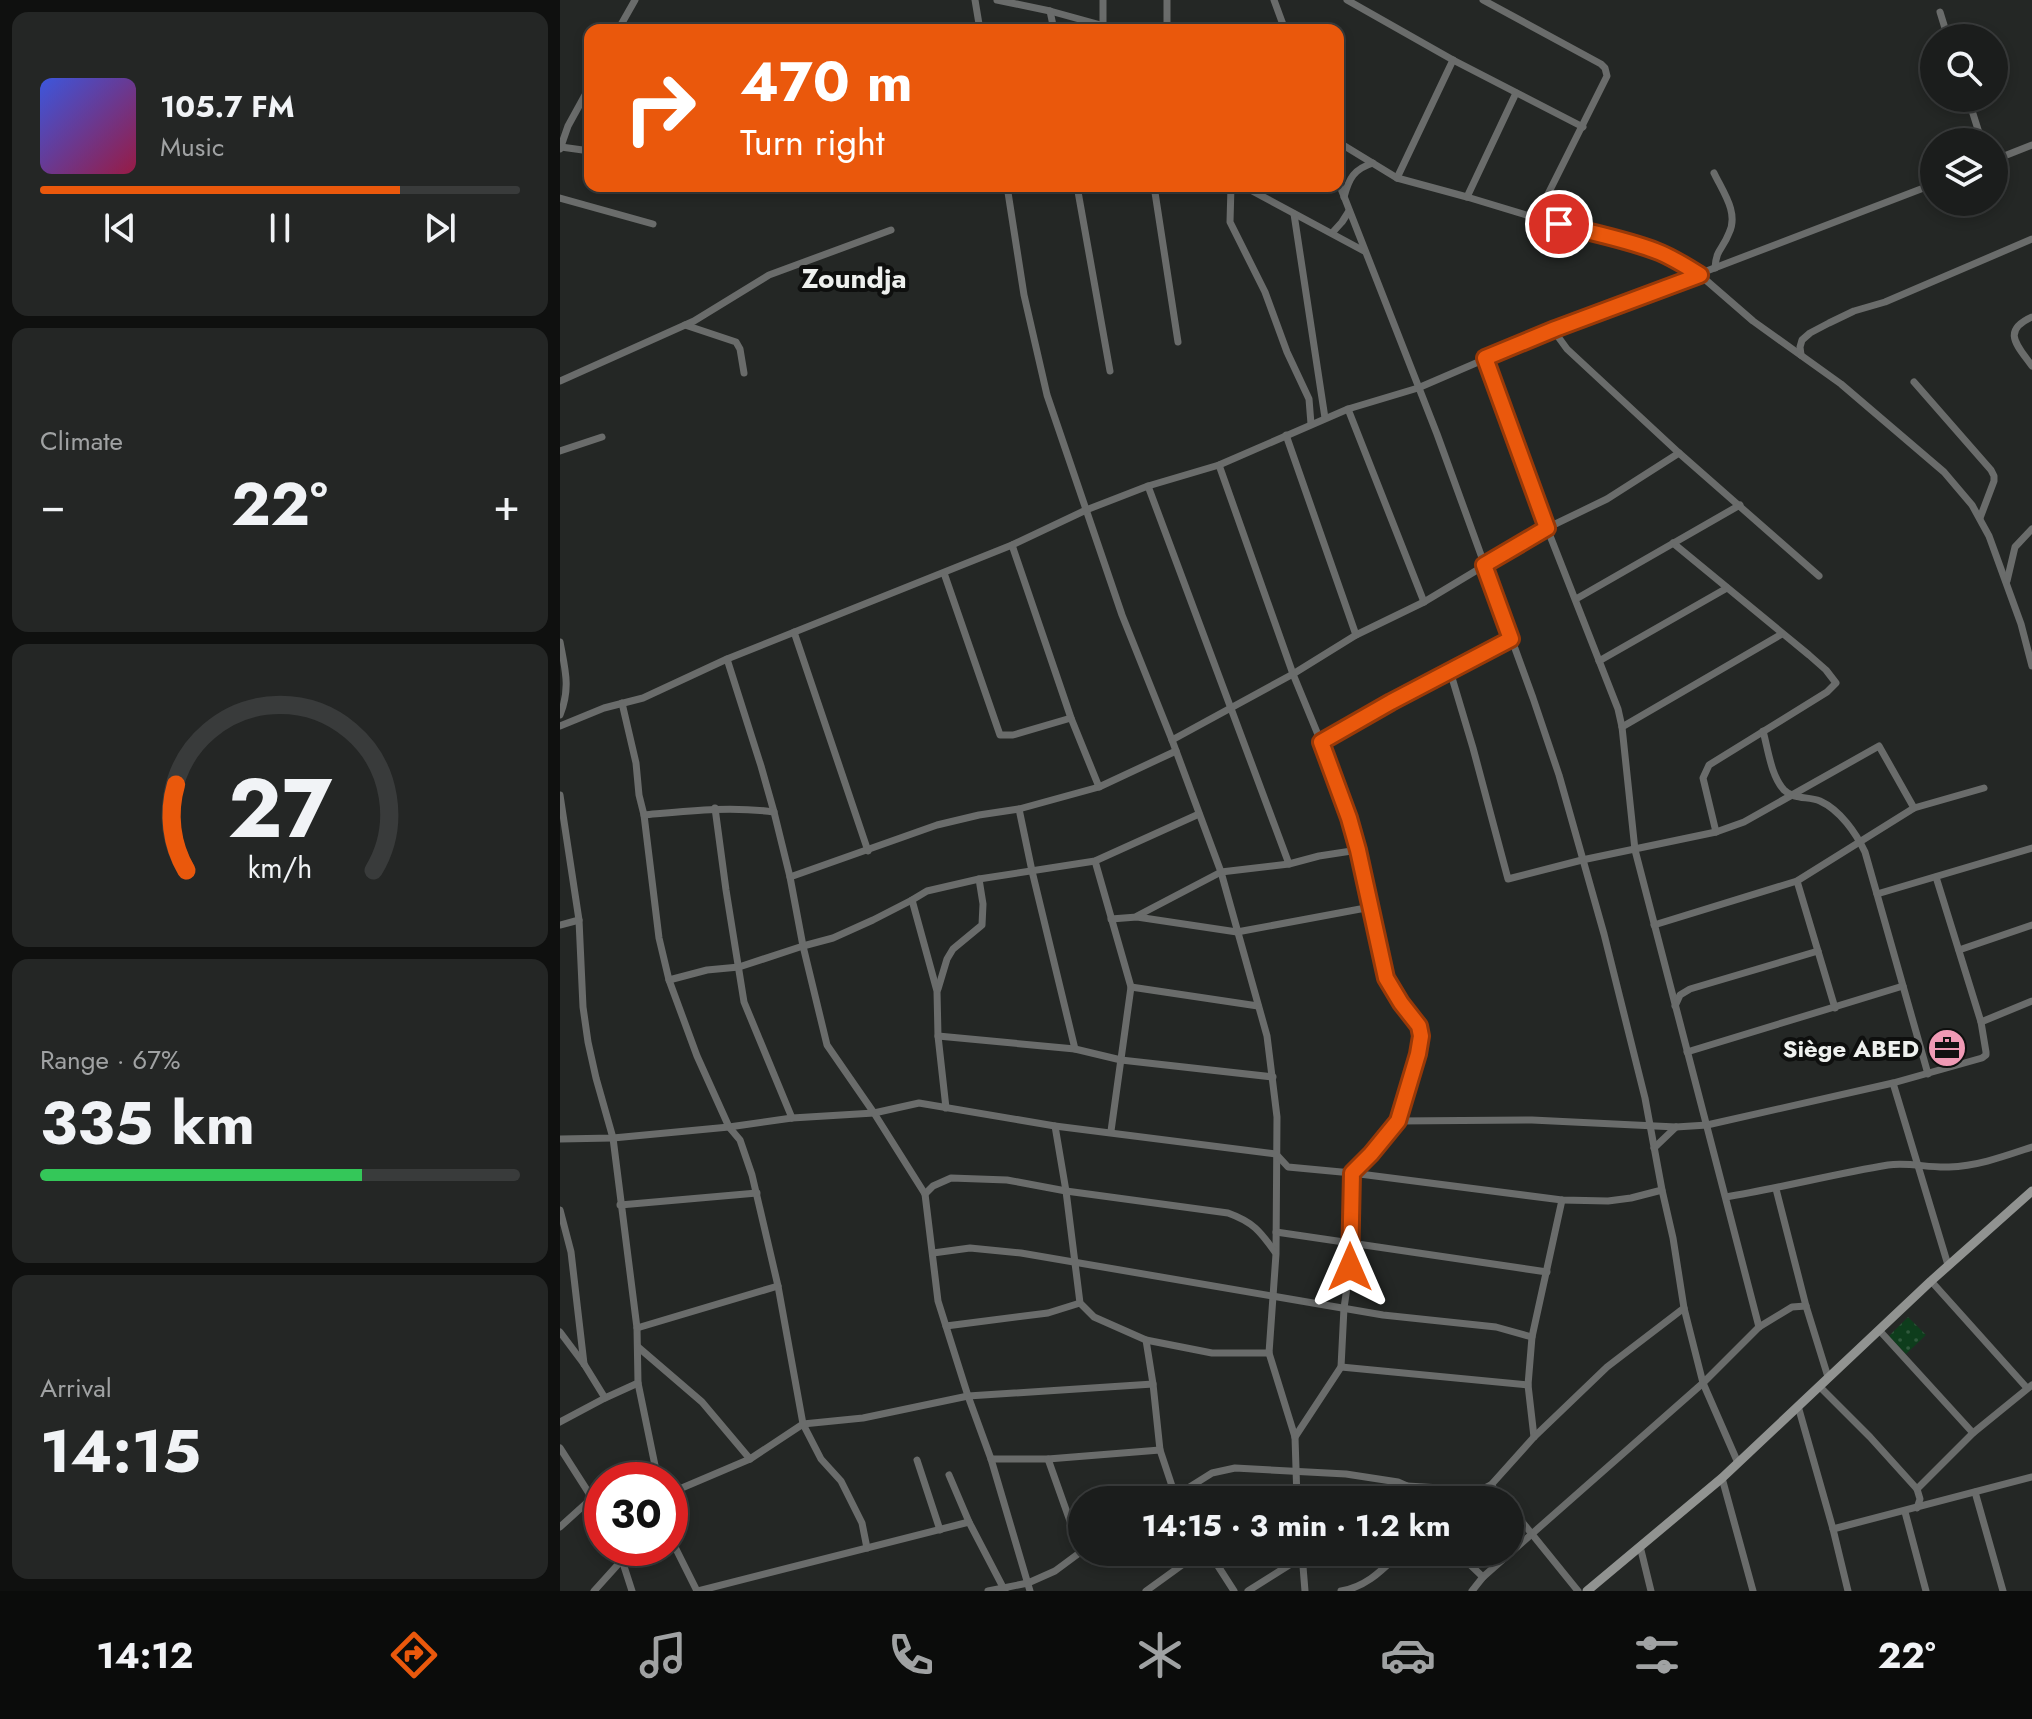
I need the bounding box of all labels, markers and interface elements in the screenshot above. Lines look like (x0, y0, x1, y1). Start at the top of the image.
map controls (1920, 24, 2008, 216)
button: search (1920, 24, 2008, 112)
text: 470 m (740, 41, 913, 122)
icon: right (608, 56, 712, 160)
text: 105.7 FM (160, 85, 295, 128)
text: Turn right (740, 116, 885, 168)
text: Music (160, 128, 224, 166)
button: layers (1920, 128, 2008, 216)
pin (1525, 190, 1593, 258)
icon: arrive (1537, 202, 1581, 246)
icon: previous (98, 206, 142, 250)
icon: pause (258, 206, 302, 250)
icon: next (418, 206, 462, 250)
district label: Zoundja (801, 258, 907, 299)
text: Climate (40, 422, 123, 460)
text: 22° (231, 461, 328, 548)
text: − (40, 473, 66, 537)
text: + (493, 473, 520, 537)
text: 27 (228, 748, 332, 868)
text: km/h (248, 848, 312, 890)
office icon: Siège ABED (1926, 1027, 1968, 1069)
place label: Siège ABED (1782, 1031, 1919, 1066)
text: Range · 67% (40, 1041, 180, 1079)
text: 335 km (40, 1080, 255, 1167)
position arrow (1308, 1225, 1392, 1309)
text: Arrival (40, 1369, 112, 1407)
text: 14:15 (40, 1408, 201, 1495)
speed limit sign: 30 (584, 1462, 688, 1566)
text: 14:15 · 3 min · 1.2 km (1141, 1504, 1451, 1547)
icon: directions (386, 1627, 442, 1683)
icon: music (635, 1627, 691, 1683)
icon: phone (883, 1627, 939, 1683)
icon: climate (1132, 1627, 1188, 1683)
icon: car (1380, 1627, 1436, 1683)
icon: filters (1629, 1627, 1685, 1683)
text: 14:12 (96, 1629, 193, 1681)
text: 22° (1878, 1629, 1936, 1681)

